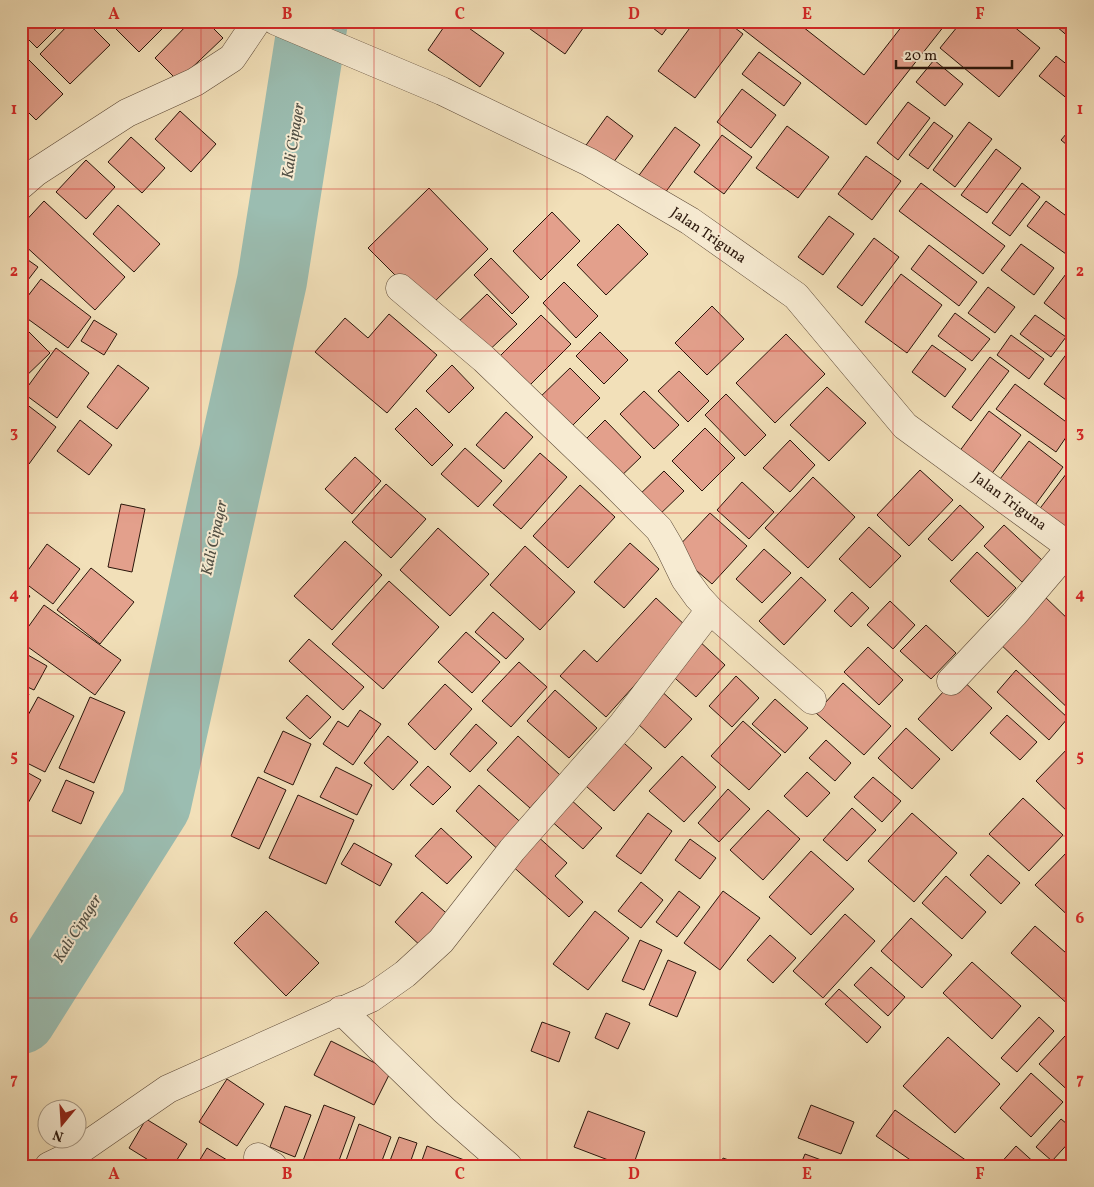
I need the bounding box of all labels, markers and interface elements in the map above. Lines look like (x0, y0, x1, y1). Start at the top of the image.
text: A (108, 4, 120, 26)
text: B (282, 4, 293, 26)
text: C (455, 4, 465, 26)
text: D (628, 4, 640, 26)
text: E (802, 4, 812, 26)
text: F (975, 4, 985, 26)
scale bar (896, 38, 1013, 70)
text: 20 m (904, 46, 937, 67)
text: 1 (11, 99, 17, 121)
text: 1 (1077, 99, 1083, 121)
water label: Kali Cipager (277, 101, 311, 180)
street label: Jalan Triguna (666, 203, 750, 269)
text: 2 (10, 261, 18, 283)
text: 2 (1076, 261, 1084, 283)
text: 3 (10, 422, 18, 444)
text: 3 (1076, 422, 1084, 444)
street label: Jalan Triguna (967, 468, 1051, 536)
water label: Kali Cipager (196, 497, 234, 578)
text: 4 (9, 584, 19, 606)
text: 4 (1075, 584, 1085, 606)
text: 5 (10, 746, 18, 768)
text: 5 (1076, 746, 1084, 768)
water label: Kali Cipager (48, 890, 108, 967)
text: 6 (10, 908, 19, 930)
text: 6 (1076, 908, 1085, 930)
text: 7 (10, 1069, 18, 1091)
text: 7 (1076, 1069, 1084, 1091)
north arrow (38, 1100, 88, 1150)
text: N (51, 1124, 66, 1146)
text: A (108, 1164, 120, 1186)
text: B (282, 1164, 293, 1186)
text: C (455, 1164, 465, 1186)
text: D (628, 1164, 640, 1186)
text: E (802, 1164, 812, 1186)
text: F (975, 1164, 985, 1186)

